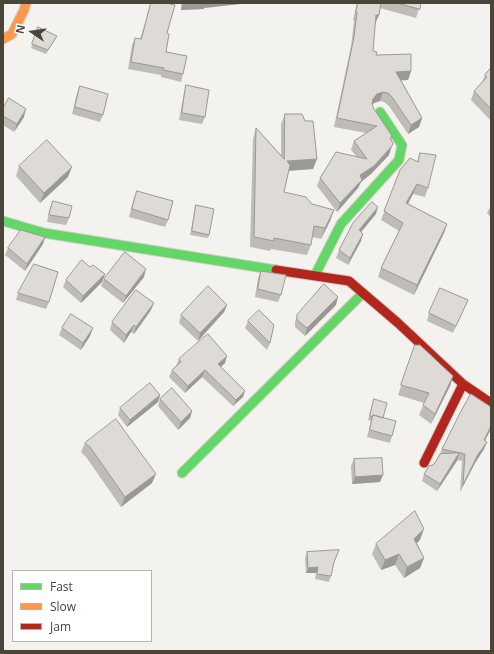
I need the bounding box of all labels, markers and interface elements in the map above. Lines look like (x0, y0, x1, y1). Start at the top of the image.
north arrow (12, 12, 52, 52)
text: N (12, 23, 28, 35)
legend (12, 570, 152, 642)
text: Fast (50, 578, 73, 595)
text: Slow (50, 598, 76, 615)
text: Jam (50, 618, 71, 635)

